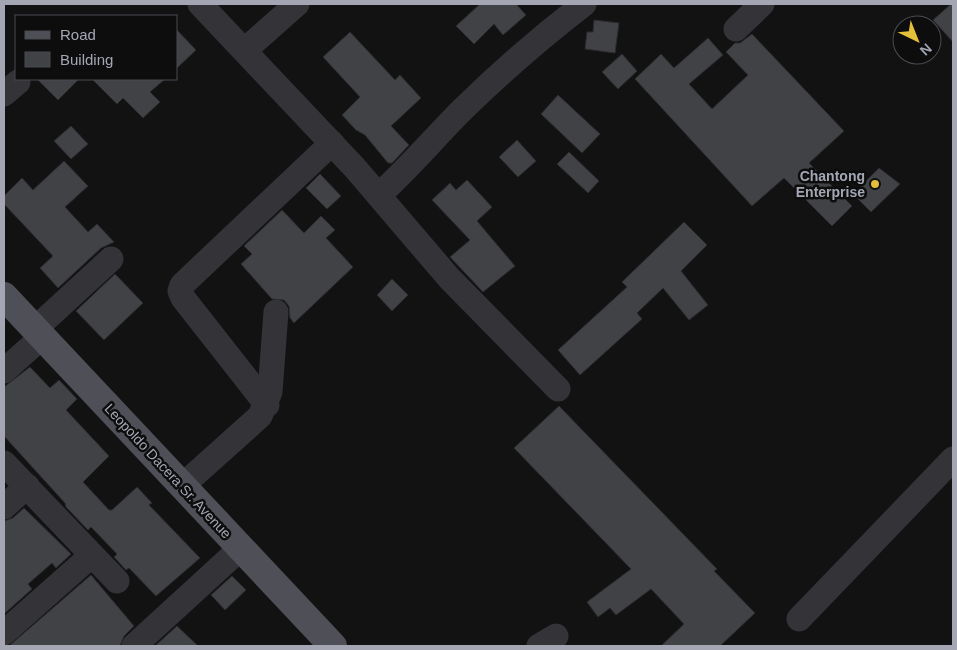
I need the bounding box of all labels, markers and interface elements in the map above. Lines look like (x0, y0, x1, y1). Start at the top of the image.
legend (15, 15, 178, 80)
north arrow (892, 15, 942, 65)
text: Road (60, 26, 96, 43)
text: N (917, 40, 935, 59)
text: Building (60, 51, 113, 68)
place label: Chantong Enterprise (796, 168, 865, 200)
marker: Chantong Enterprise (869, 178, 881, 190)
street label: Leopoldo Dacera Sr. Avenue (101, 400, 235, 542)

